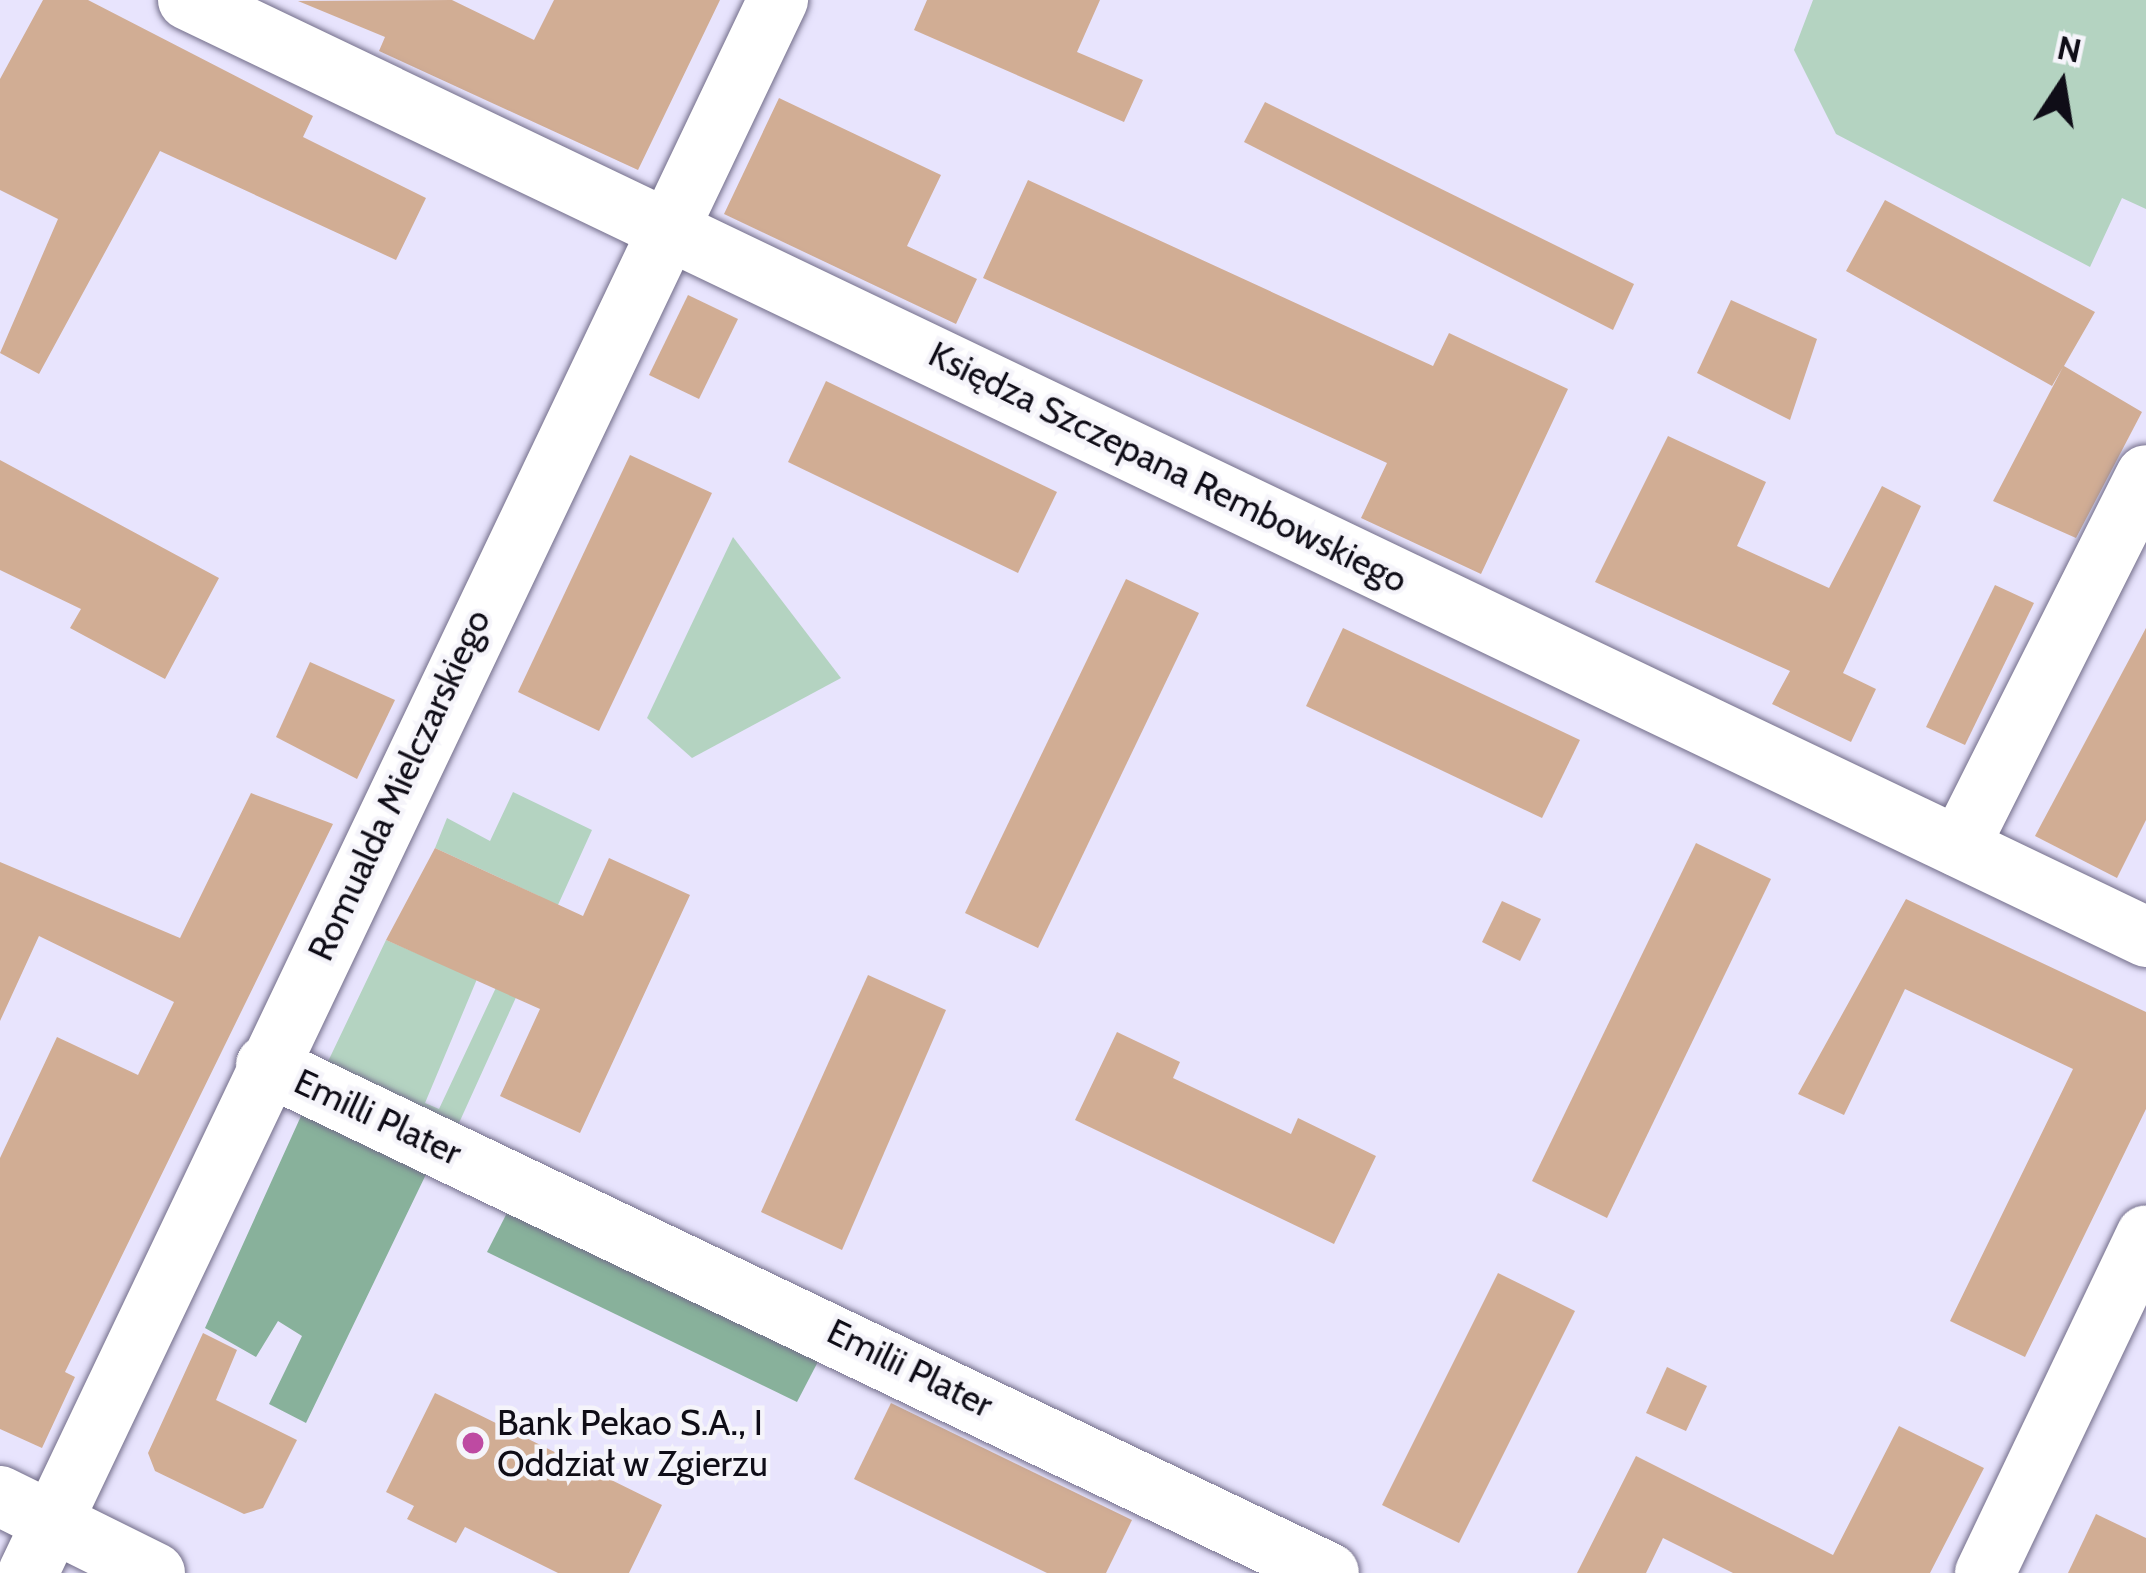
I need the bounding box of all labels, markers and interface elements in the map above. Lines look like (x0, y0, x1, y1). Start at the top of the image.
north arrow (2002, 24, 2122, 144)
text: N (2054, 27, 2085, 71)
street label: Księdza Szczepana Rembowskiego (922, 332, 1414, 602)
street label: Romualda Mielczarskiego (299, 603, 499, 967)
street label: Emilli Plater (288, 1060, 468, 1174)
street label: Emilii Plater (820, 1310, 1000, 1426)
place label: Bank Pekao S.A., I Oddział w Zgierzu (497, 1400, 768, 1485)
marker: Bank Pekao S.A., I Oddział w Zgierzu (460, 1430, 486, 1456)

